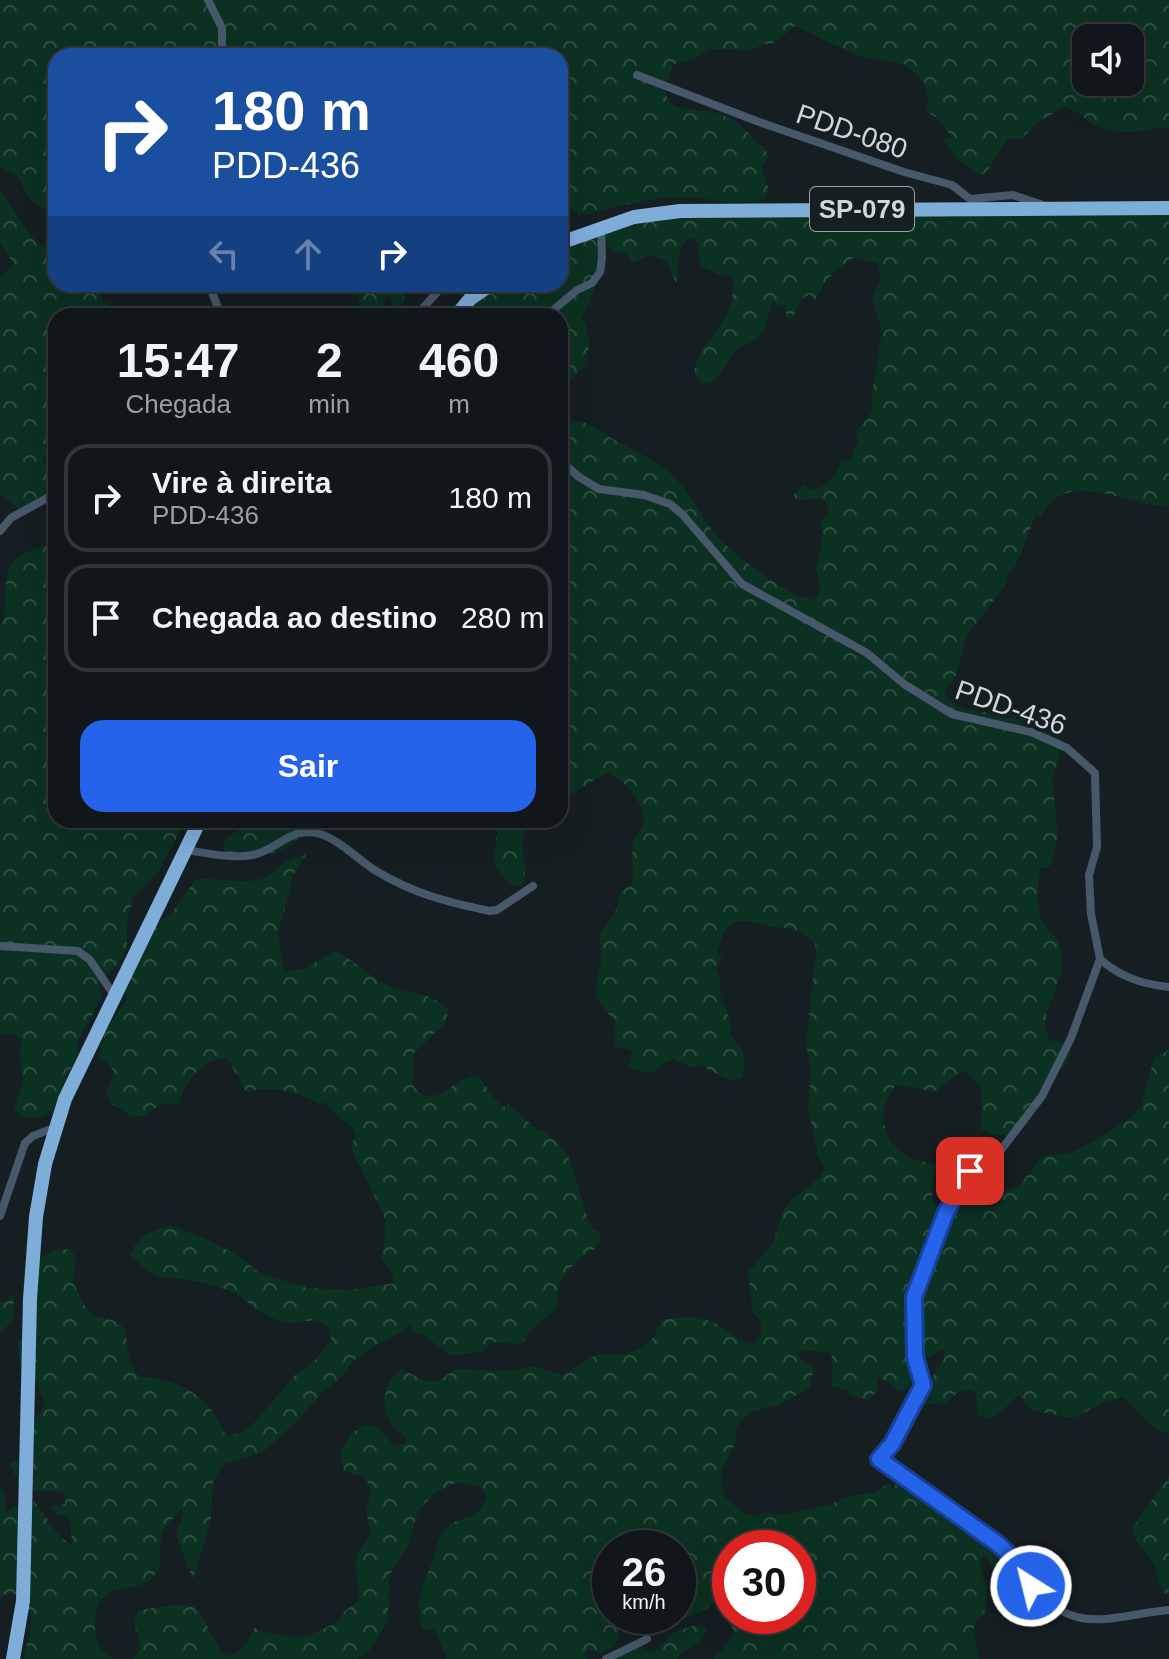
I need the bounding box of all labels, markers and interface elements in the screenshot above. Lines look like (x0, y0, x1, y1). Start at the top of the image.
map controls (1072, 24, 1144, 96)
button: sound (1072, 24, 1144, 96)
text: 180 m (212, 79, 371, 142)
icon: right (80, 80, 184, 184)
street label: PDD-080 (792, 98, 911, 165)
text: PDD-436 (212, 145, 360, 186)
road number: SP-079 (810, 187, 914, 231)
icon: left (202, 232, 246, 276)
icon: ahead (286, 232, 330, 276)
icon: right (370, 232, 414, 276)
text: 15:47 (117, 334, 240, 387)
text: 2 (316, 334, 343, 387)
text: 460 (419, 334, 499, 387)
text: Chegada (125, 389, 231, 419)
text: min (308, 389, 350, 419)
text: m (448, 389, 470, 419)
text: Vire à direita (152, 466, 332, 499)
icon: right (84, 476, 128, 520)
text: 180 m (449, 481, 532, 514)
text: PDD-436 (152, 500, 259, 530)
icon: arrive (84, 596, 128, 640)
text: Chegada ao destino (152, 601, 437, 634)
text: 280 m (461, 601, 544, 634)
street label: PDD-436 (951, 674, 1070, 741)
button: Sair (80, 720, 536, 812)
pin (936, 1137, 1004, 1205)
icon: arrive (948, 1149, 992, 1193)
speed limit sign: 30 (712, 1530, 816, 1634)
position arrow (989, 1544, 1073, 1628)
text: 26 (622, 1550, 666, 1594)
text: km/h (622, 1591, 666, 1613)

